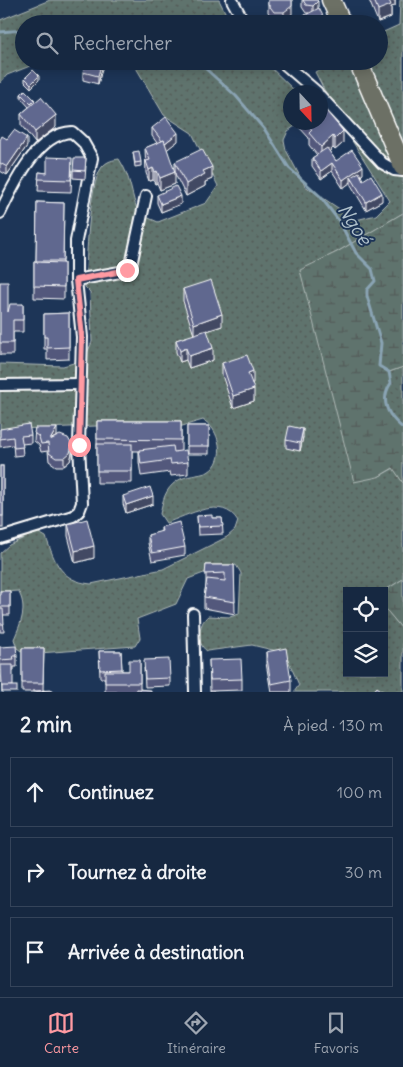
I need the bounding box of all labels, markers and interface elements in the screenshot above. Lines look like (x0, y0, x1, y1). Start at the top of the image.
search box (15, 15, 388, 70)
icon: search (33, 29, 61, 57)
text: Rechercher (73, 31, 172, 55)
north arrow (283, 85, 328, 130)
water label: Ngoé (333, 199, 378, 251)
route end (116, 259, 139, 282)
route start (68, 434, 91, 457)
map controls (343, 587, 388, 677)
button: locate (343, 587, 388, 632)
button: layers (343, 632, 388, 677)
text: 2 min (20, 711, 72, 738)
text: À pied · 130 m (283, 715, 383, 735)
icon: ahead (21, 778, 49, 806)
text: Continuez (68, 780, 154, 804)
text: 100 m (337, 782, 382, 802)
icon: right (21, 858, 49, 886)
text: Tournez à droite (68, 860, 207, 884)
text: 30 m (345, 862, 382, 882)
icon: arrive (21, 938, 49, 966)
text: Arrivée à destination (68, 940, 244, 964)
tab: Carte (44, 1009, 79, 1057)
tab: Itinéraire (167, 1009, 226, 1057)
tab: Favoris (314, 1009, 359, 1057)

